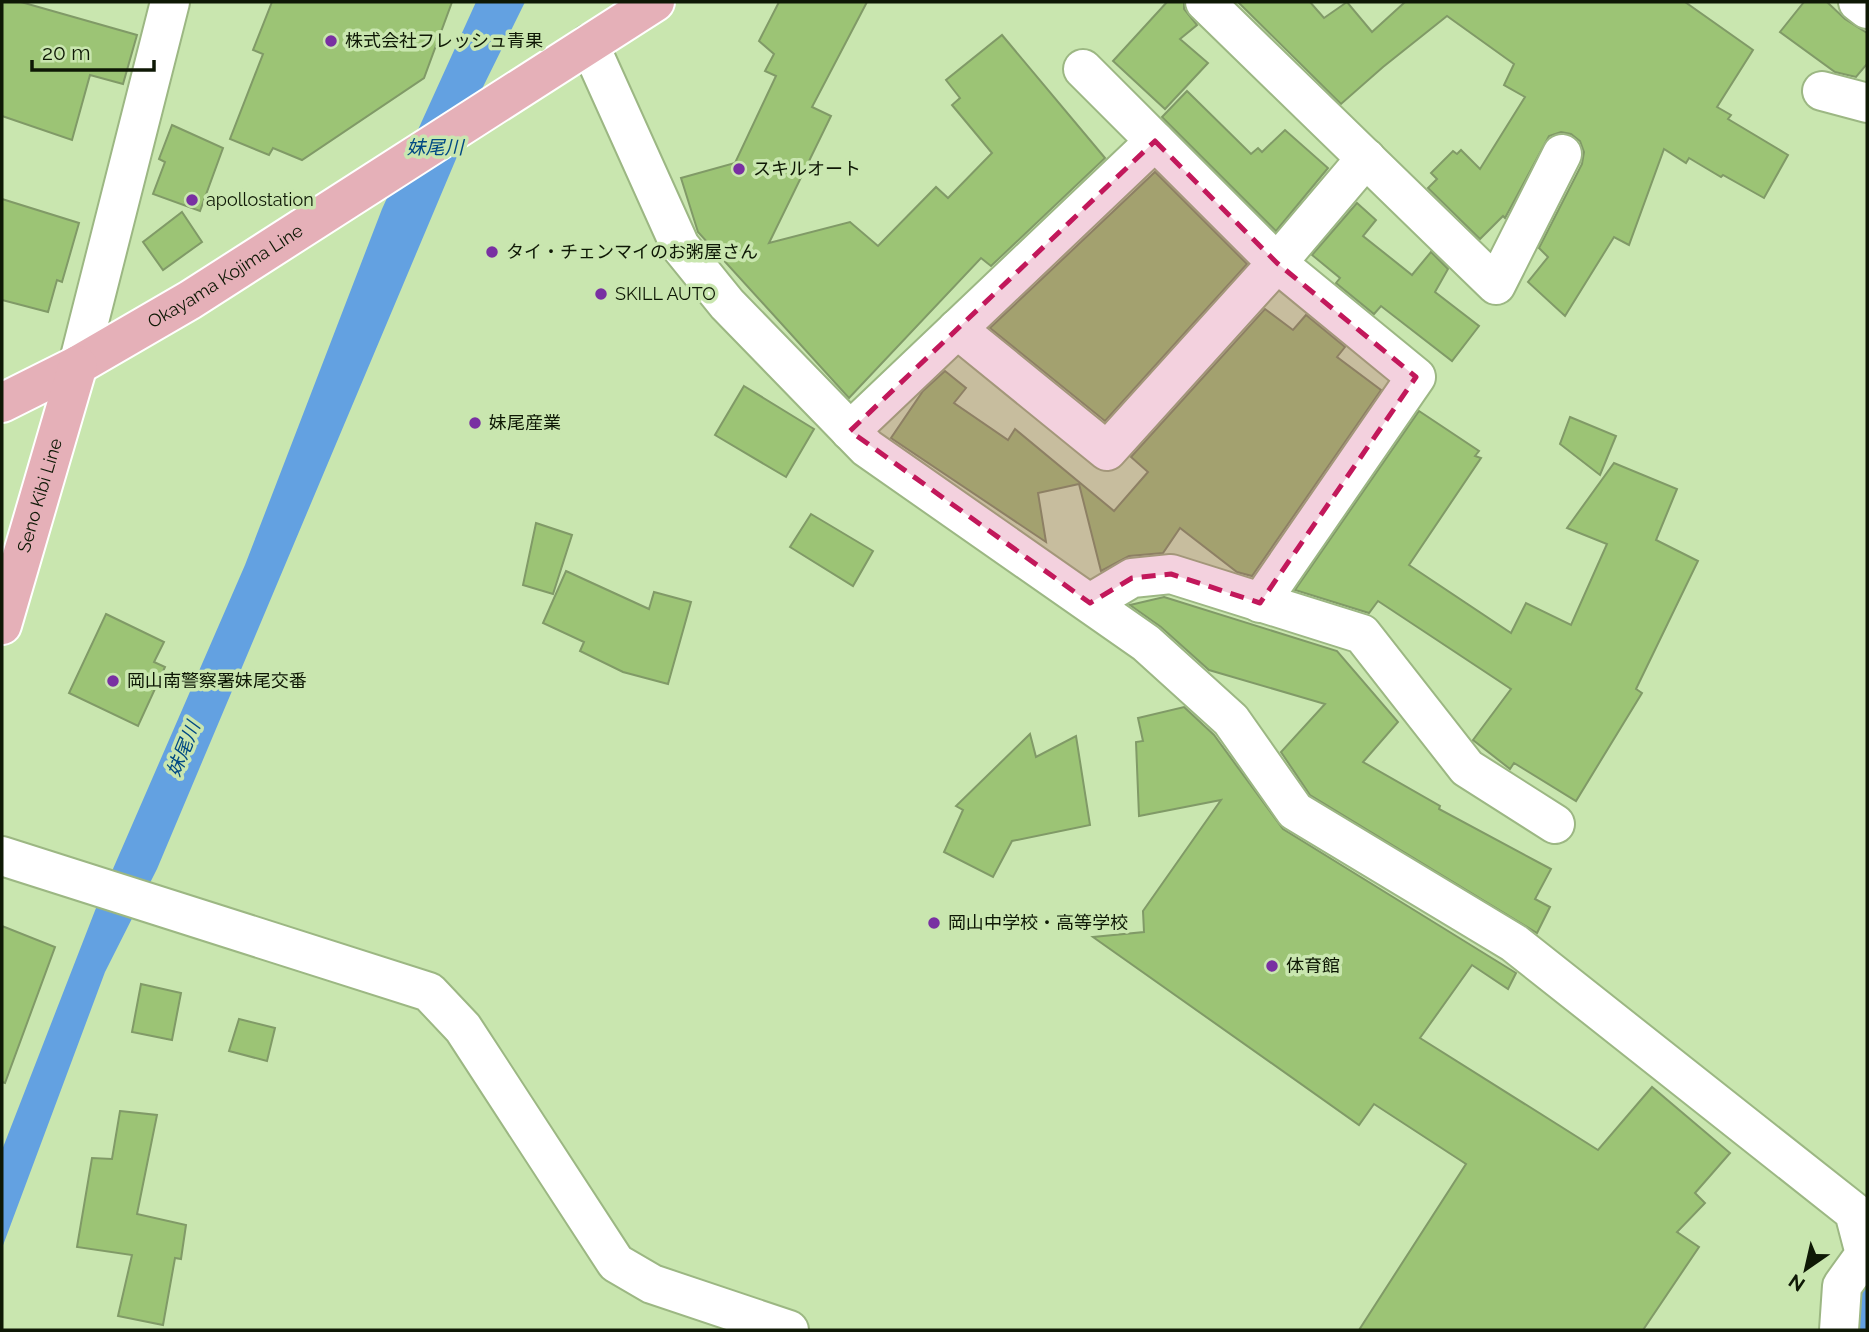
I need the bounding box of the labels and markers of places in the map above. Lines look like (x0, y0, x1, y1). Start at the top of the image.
place label: 株式会社フレッシュ青果 (345, 30, 543, 51)
marker: 株式会社フレッシュ青果 (323, 33, 339, 49)
place label: スキルオート (753, 158, 861, 179)
marker: スキルオート (731, 161, 747, 177)
place label: apollostation (206, 189, 314, 210)
marker: apollostation (184, 192, 200, 208)
place label: タイ・チェンマイのお粥屋さん (506, 241, 758, 262)
marker: タイ・チェンマイのお粥屋さん (484, 244, 500, 260)
place label: SKILL AUTO (615, 283, 716, 304)
marker: SKILL AUTO (593, 286, 609, 302)
place label: 妹尾産業 (489, 412, 561, 433)
marker: 妹尾産業 (467, 415, 483, 431)
place label: 岡山南警察署妹尾交番 (127, 670, 307, 691)
marker: 岡山南警察署妹尾交番 (105, 673, 121, 689)
place label: 岡山中学校・高等学校 (948, 912, 1128, 933)
marker: 岡山中学校・高等学校 (926, 915, 942, 931)
place label: 体育館 (1286, 955, 1340, 976)
marker: 体育館 (1264, 958, 1280, 974)

